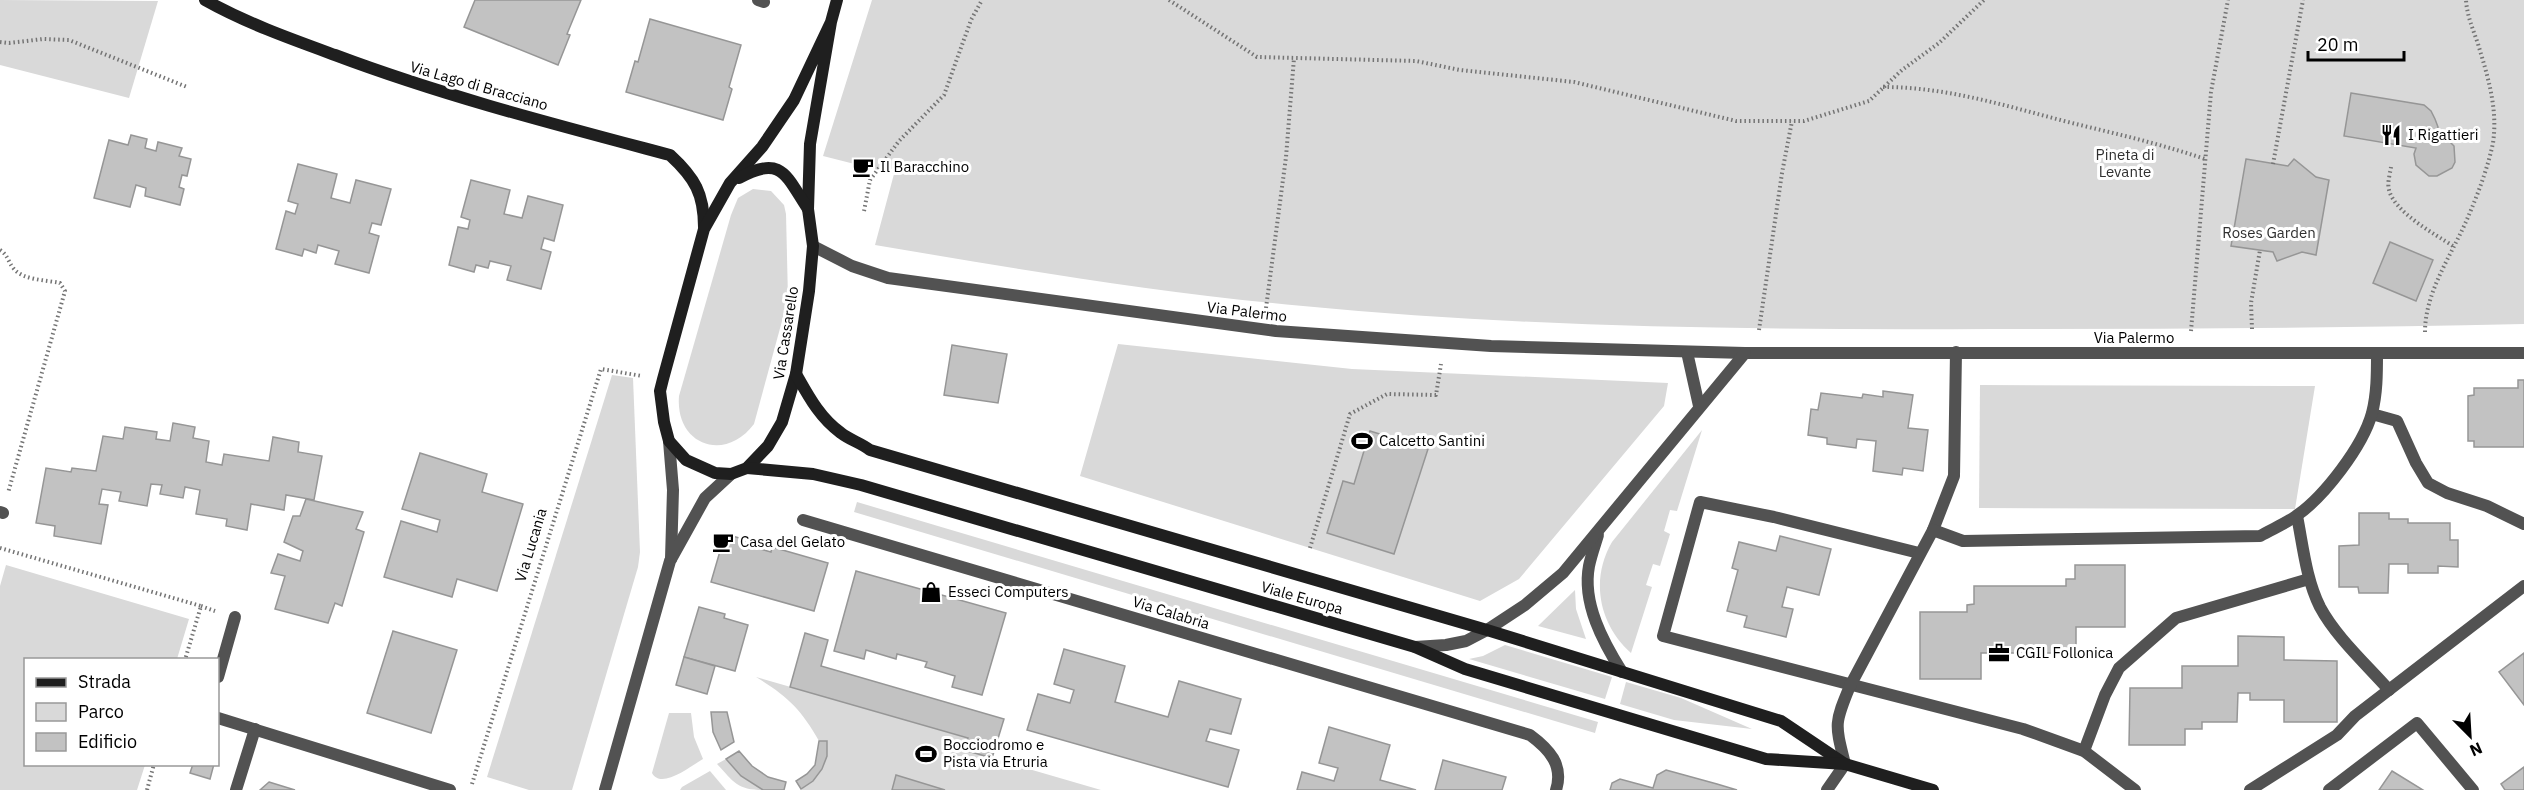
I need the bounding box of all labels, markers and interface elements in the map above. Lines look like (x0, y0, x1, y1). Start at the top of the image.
scale bar (2308, 24, 2404, 62)
text: 20 m (2317, 33, 2359, 56)
street label: Via Lago di Bracciano (408, 57, 550, 114)
restaurant icon: I Rigattieri (2379, 123, 2403, 147)
place label: I Rigattieri (2408, 125, 2478, 144)
park label: Pineta di Levante (2096, 145, 2154, 181)
cafe icon: Il Baracchino (851, 155, 875, 179)
place label: Il Baracchino (880, 157, 969, 176)
park label: Roses Garden (2222, 223, 2316, 242)
street label: Via Cassarello (769, 285, 802, 381)
street label: Via Palermo (1206, 297, 1288, 326)
street label: Via Palermo (2094, 328, 2174, 347)
sports icon: Calcetto Santini (1350, 429, 1374, 453)
place label: Calcetto Santini (1379, 431, 1485, 450)
street label: Via Lucania (510, 506, 551, 584)
cafe icon: Casa del Gelato (711, 530, 735, 554)
place label: Casa del Gelato (740, 532, 845, 551)
street label: Viale Europa (1259, 577, 1345, 618)
shop icon: Esseci Computers (919, 580, 943, 604)
place label: Esseci Computers (948, 582, 1069, 601)
street label: Via Calabria (1130, 592, 1212, 633)
office icon: CGIL Follonica (1987, 641, 2011, 665)
place label: CGIL Follonica (2016, 643, 2113, 662)
legend (24, 658, 219, 766)
text: Strada (78, 670, 131, 693)
text: Parco (78, 700, 124, 723)
north arrow (2440, 706, 2500, 766)
text: Edificio (78, 730, 137, 753)
place label: Bocciodromo e Pista via Etruria (943, 735, 1048, 771)
text: N (2467, 738, 2485, 761)
sports icon: Bocciodromo e Pista via Etruria (914, 742, 938, 766)

